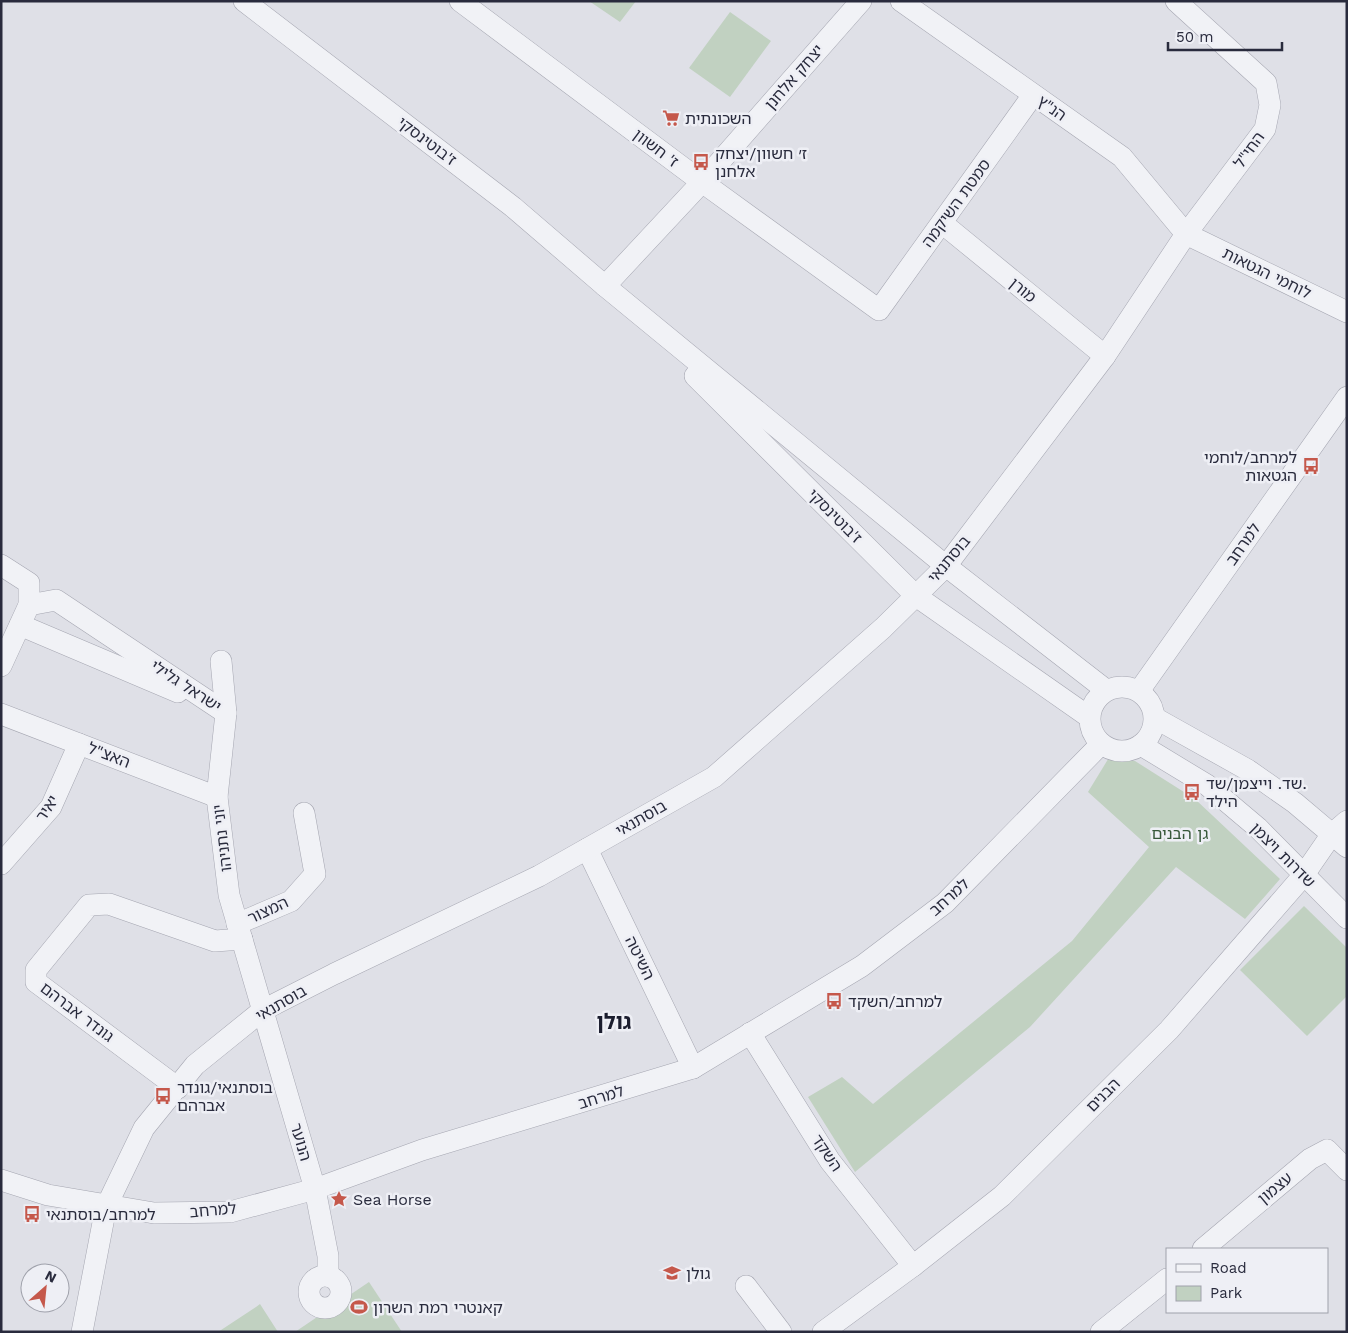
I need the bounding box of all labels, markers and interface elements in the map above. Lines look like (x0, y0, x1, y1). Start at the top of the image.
scale bar (1168, 20, 1282, 52)
text: 50 m (1176, 28, 1213, 46)
street label: יצחק אלחנן (761, 41, 827, 113)
street label: הנ"ץ (1034, 91, 1070, 125)
supermarket icon: השכונתית (661, 108, 681, 128)
place label: השכונתית (685, 109, 752, 128)
street label: ז'בוטינסקי (394, 113, 460, 169)
street label: ז' חשוון (630, 125, 682, 171)
street label: החי"ל (1230, 128, 1268, 172)
place label: ז׳ חשוון/יצחק אלחנן (715, 144, 807, 181)
bus stop icon: ז׳ חשוון/יצחק אלחנן (691, 152, 711, 172)
street label: סמטת השיקמה (918, 155, 994, 251)
street label: לוחמי הגטאות (1220, 243, 1314, 303)
street label: מורן (1006, 274, 1040, 306)
place label: למרחב/לוחמי הגטאות (1204, 448, 1297, 485)
bus stop icon: למרחב/לוחמי הגטאות (1301, 456, 1321, 476)
street label: ז'בוטינסקי (804, 485, 866, 547)
street label: למרחב (1222, 519, 1264, 569)
street label: בוסתנאי (924, 532, 974, 586)
street label: ישראל גלילי (147, 656, 225, 716)
street label: האצ"ל (85, 738, 133, 772)
place label: שד. וייצמן/שד. הילד (1206, 774, 1307, 811)
bus stop icon: שד. וייצמן/שד. הילד (1182, 782, 1202, 802)
street label: יאיר (31, 791, 63, 825)
street label: בוסתנאי (612, 796, 670, 840)
street label: יוני נתניהו (208, 803, 236, 873)
street label: שדרות ויצמן (1247, 819, 1319, 891)
park label: גן הבנים (1152, 824, 1208, 843)
street label: למרחב (925, 874, 973, 920)
street label: המצור (245, 892, 291, 928)
street label: השיטה (621, 933, 659, 983)
street label: גונדר אברהם (37, 978, 117, 1046)
street label: בוסתנאי (252, 981, 310, 1025)
bus stop icon: למרחב/השקד (824, 991, 844, 1011)
place label: למרחב/השקד (848, 992, 942, 1011)
district label: גולן (597, 1009, 632, 1034)
street label: הבנים (1082, 1074, 1124, 1116)
place label: בוסתנאי/גונדר אברהם (177, 1078, 273, 1115)
street label: למרחב (576, 1081, 626, 1113)
bus stop icon: בוסתנאי/גונדר אברהם (153, 1086, 173, 1106)
street label: הנוער (287, 1121, 315, 1163)
street label: השקד (808, 1131, 846, 1175)
street label: עצמון (1254, 1168, 1296, 1208)
place icon: Sea Horse (329, 1189, 349, 1209)
place label: Sea Horse (353, 1190, 432, 1209)
street label: למרחב (189, 1198, 237, 1222)
bus stop icon: למרחב/בוסתנאי (22, 1204, 42, 1224)
place label: למרחב/בוסתנאי (46, 1205, 156, 1224)
legend (1166, 1248, 1328, 1313)
text: Road (1210, 1259, 1247, 1277)
north arrow (20, 1263, 70, 1313)
school or university icon: גולן (662, 1263, 682, 1283)
place label: גולן (686, 1264, 710, 1283)
text: N (43, 1267, 59, 1286)
text: Park (1210, 1284, 1243, 1302)
sports icon: קאנטרי רמת השרון (349, 1297, 369, 1317)
place label: קאנטרי רמת השרון (373, 1298, 503, 1317)

